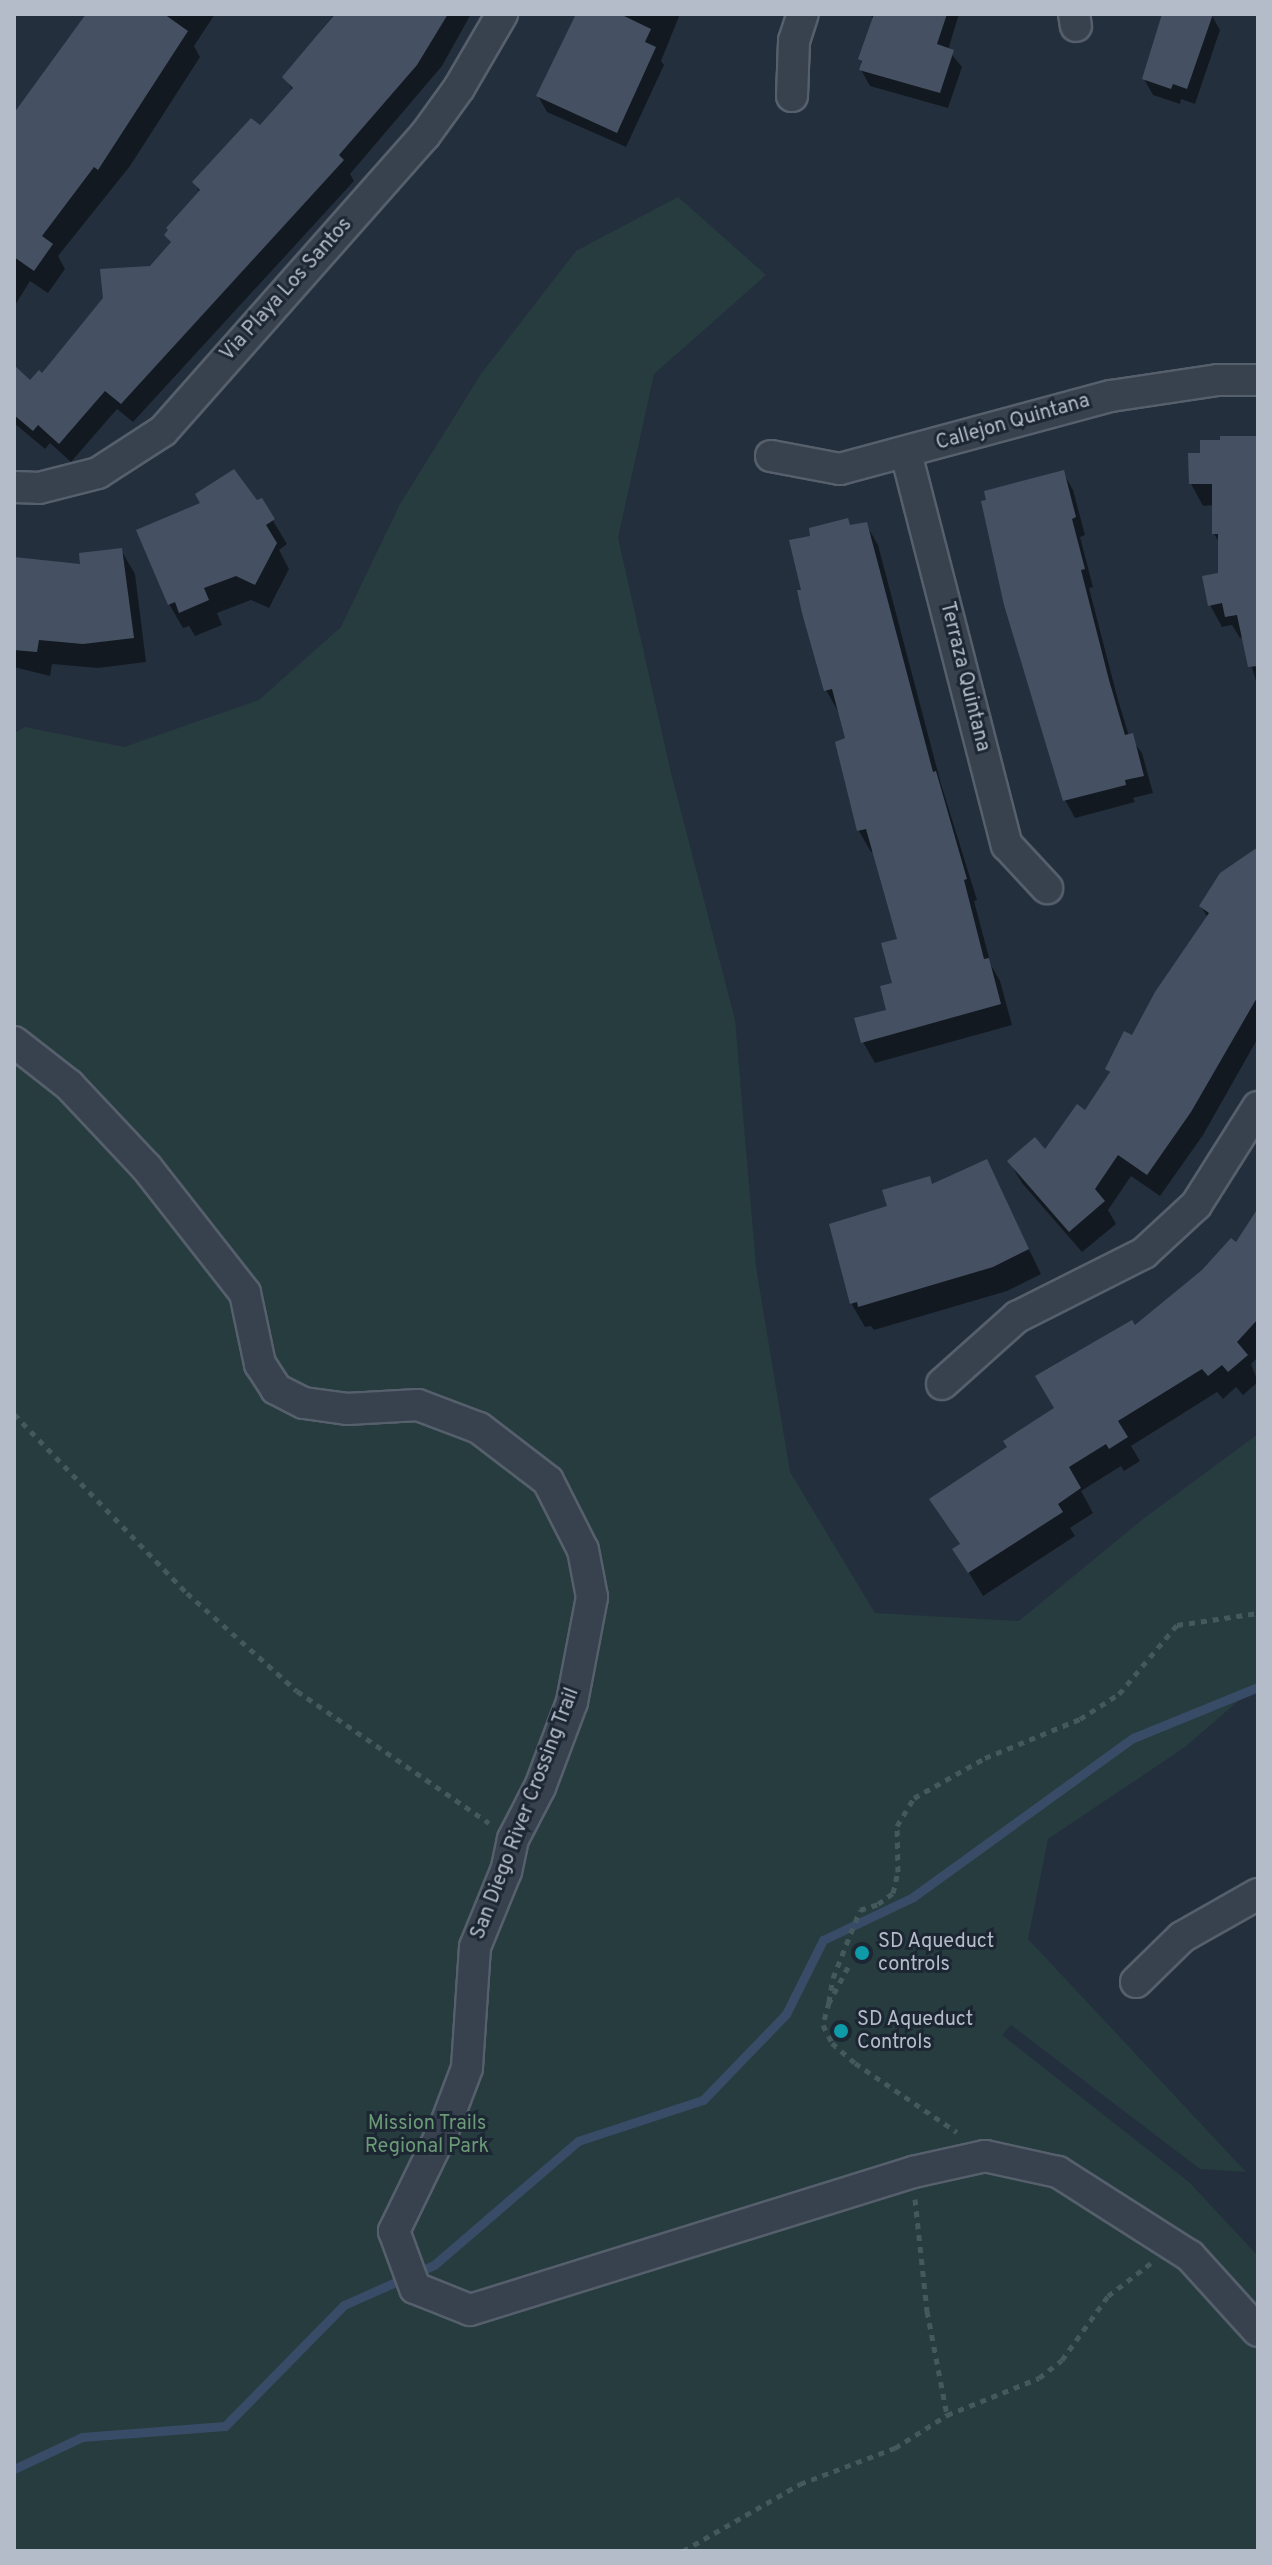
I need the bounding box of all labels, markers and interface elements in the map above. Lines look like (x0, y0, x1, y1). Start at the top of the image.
street label: Via Playa Los Santos (216, 213, 358, 367)
street label: Callejon Quintana (933, 390, 1093, 456)
street label: Terraza Quintana (934, 600, 994, 754)
street label: San Diego River Crossing Trail (467, 1685, 585, 1943)
place label: SD Aqueduct controls (878, 1930, 995, 1977)
marker: SD Aqueduct controls (853, 1944, 871, 1962)
place label: SD Aqueduct Controls (857, 2008, 974, 2055)
marker: SD Aqueduct Controls (832, 2022, 850, 2040)
park label: Mission Trails Regional Park (365, 2113, 489, 2160)

